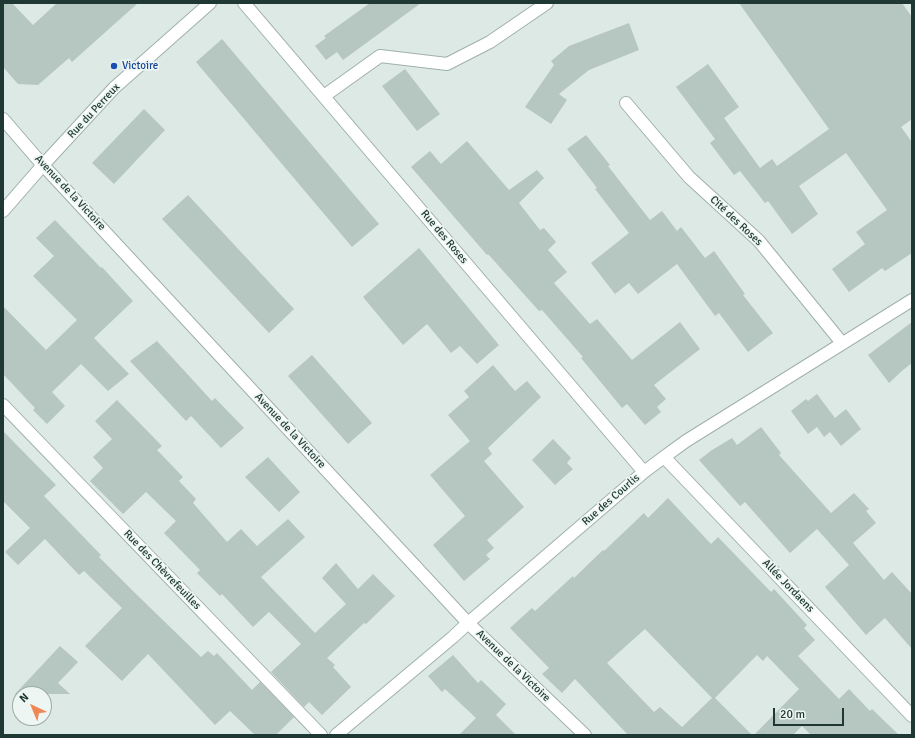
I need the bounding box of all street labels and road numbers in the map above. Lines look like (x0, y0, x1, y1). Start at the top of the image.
street label: Rue du Perreux (65, 81, 123, 141)
street label: Avenue de la Victoire (32, 153, 108, 233)
street label: Cité des Roses (707, 193, 765, 249)
street label: Rue des Roses (418, 207, 470, 267)
street label: Avenue de la Victoire (252, 391, 328, 471)
street label: Rue des Courlis (579, 471, 643, 529)
street label: Rue des Chèvrefeuilles (121, 527, 203, 613)
street label: Allée Jordaens (759, 557, 817, 615)
street label: Avenue de la Victoire (473, 627, 553, 705)

